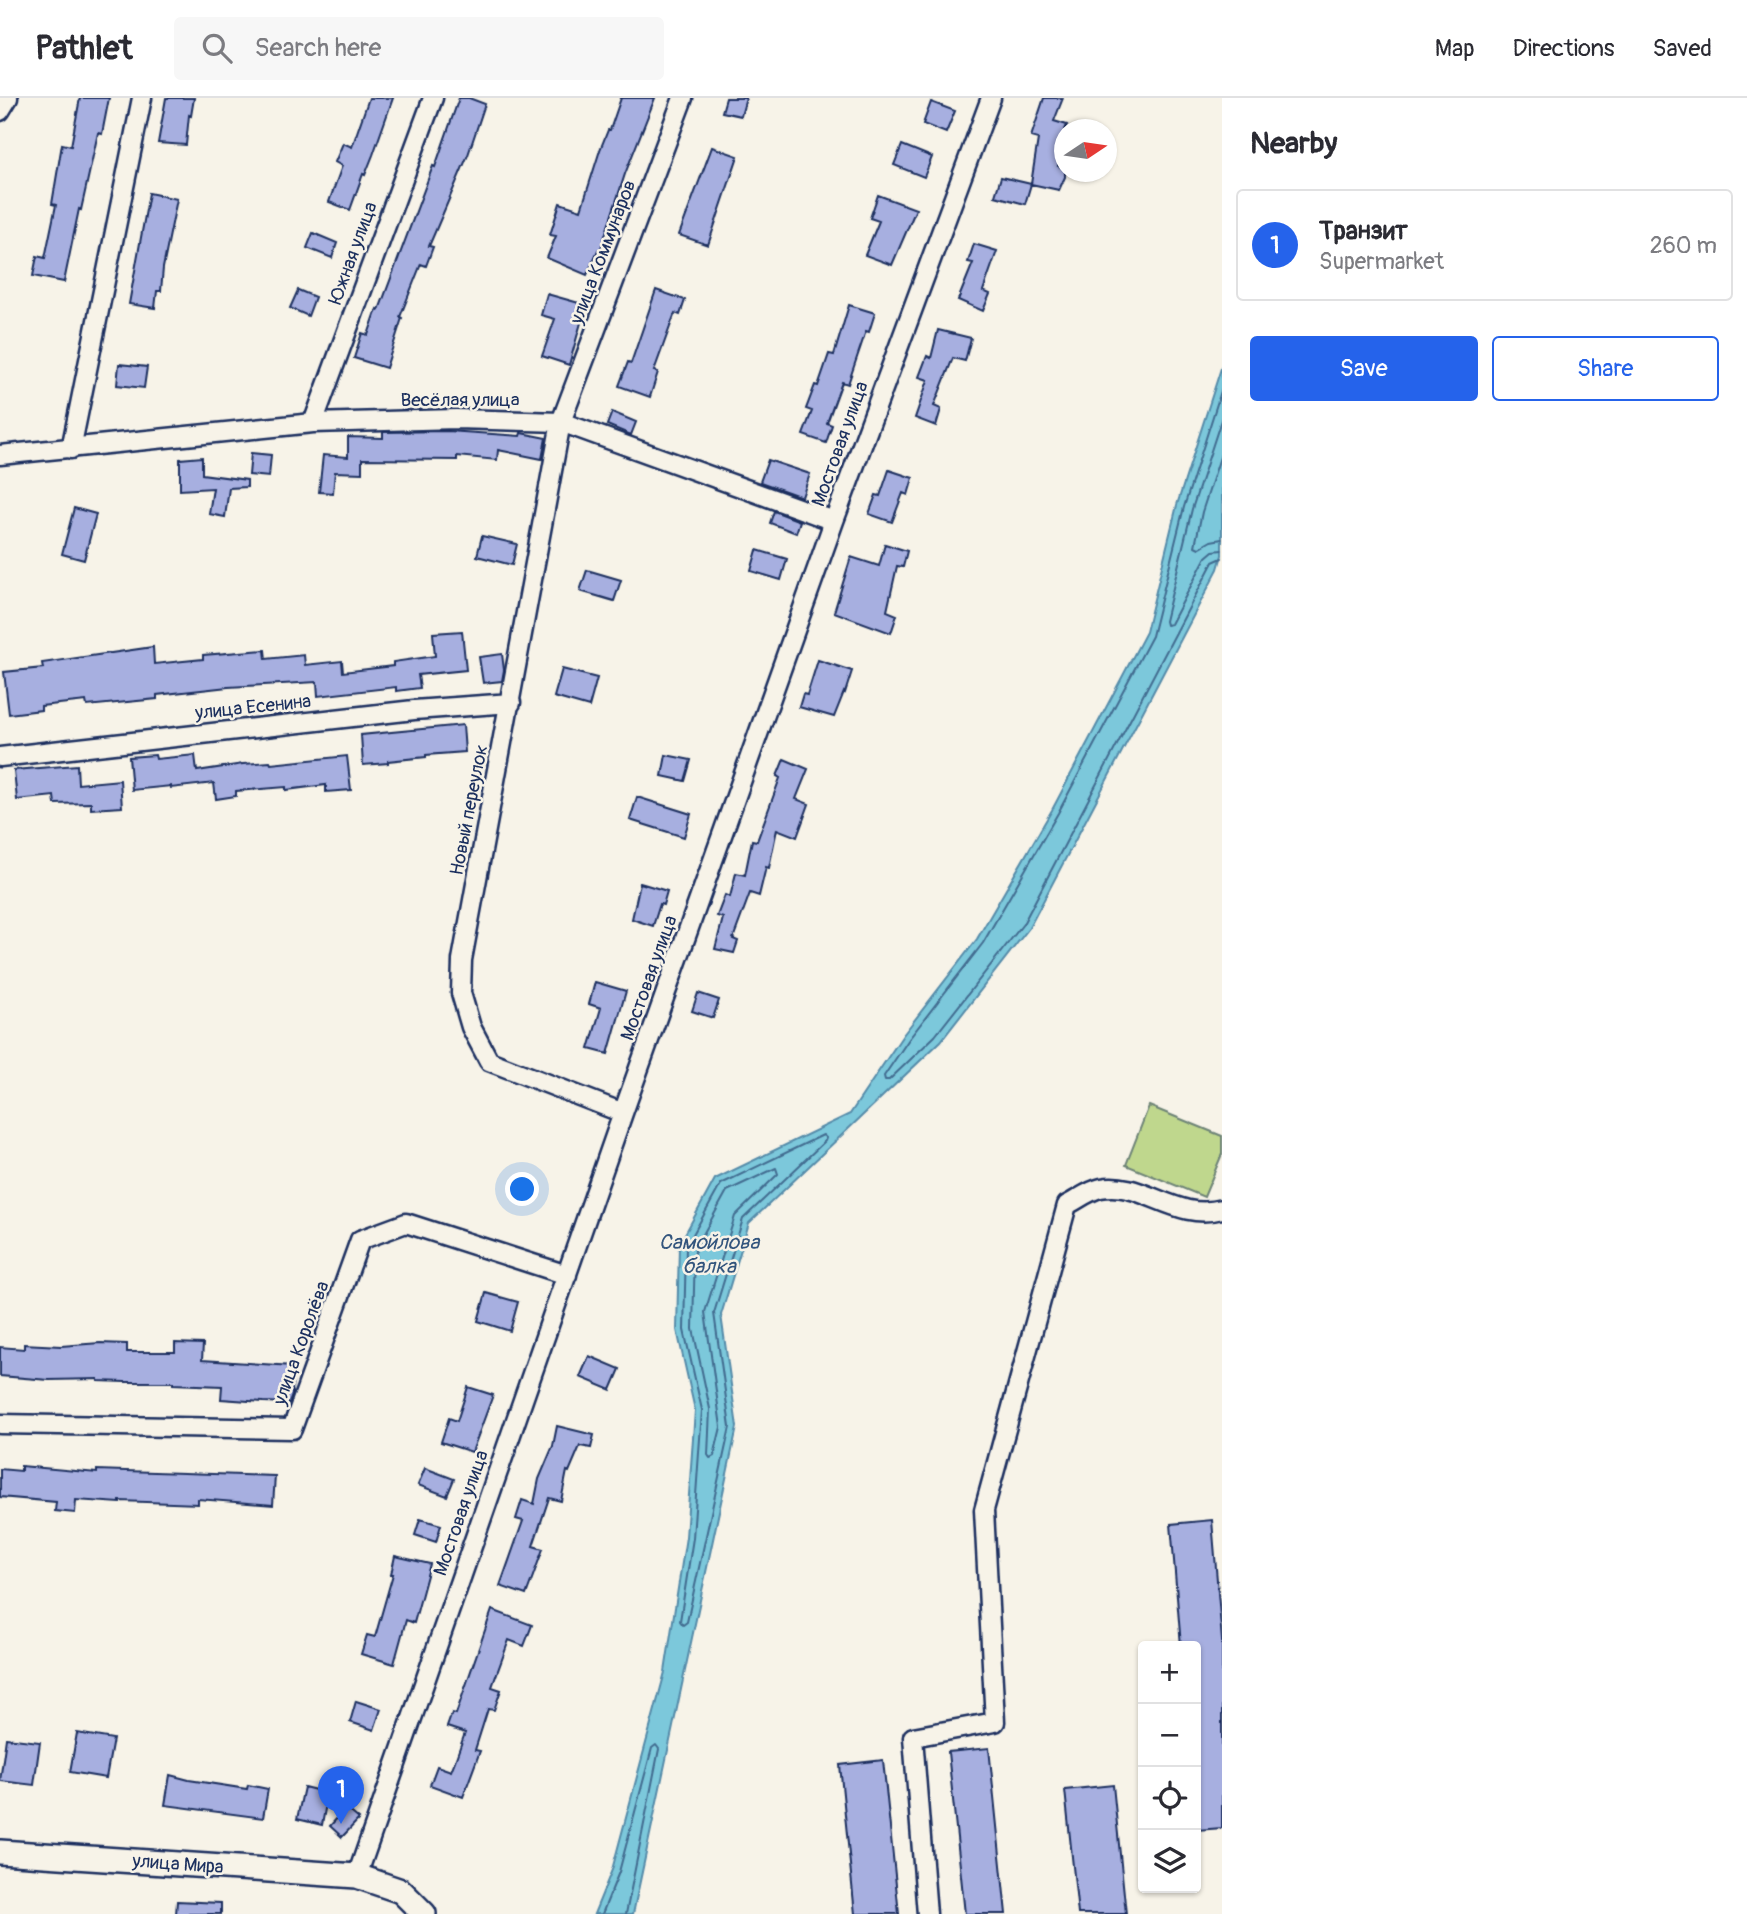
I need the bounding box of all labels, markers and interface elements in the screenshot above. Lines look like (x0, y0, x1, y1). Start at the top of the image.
search box (174, 17, 664, 80)
text: Pathlet (35, 28, 132, 69)
icon: search (198, 29, 236, 67)
text: Search here (254, 32, 381, 64)
text: Map (1435, 34, 1475, 63)
text: Directions (1513, 34, 1614, 63)
text: Saved (1652, 34, 1712, 63)
north arrow (1054, 119, 1117, 182)
text: Nearby (1250, 125, 1337, 162)
street label: улица Коммунаров (564, 176, 642, 328)
street label: Южная улица (323, 198, 383, 307)
text: Транзит (1319, 215, 1408, 247)
text: 1 (1271, 231, 1280, 260)
text: 260 m (1650, 231, 1717, 260)
text: Supermarket (1319, 247, 1444, 276)
button: Save (1250, 336, 1478, 401)
button: Share (1492, 336, 1719, 401)
street label: Мостовая улица (806, 378, 874, 510)
street label: Весёлая улица (400, 388, 520, 412)
street label: улица Есенина (193, 689, 312, 725)
street label: Новый переулок (445, 742, 493, 877)
street label: Мостовая улица (615, 912, 683, 1044)
your location (505, 1172, 539, 1206)
water label: Самойлова балка (659, 1229, 760, 1280)
street label: улица Королёва (267, 1278, 335, 1409)
street label: Мостовая улица (428, 1447, 494, 1579)
map controls (1138, 1641, 1201, 1893)
button: + (1138, 1641, 1201, 1704)
button: − (1138, 1704, 1201, 1767)
pin: 1 (318, 1766, 364, 1824)
button: locate (1138, 1767, 1201, 1830)
button: layers (1138, 1830, 1201, 1893)
street label: улица Мира (131, 1849, 225, 1879)

